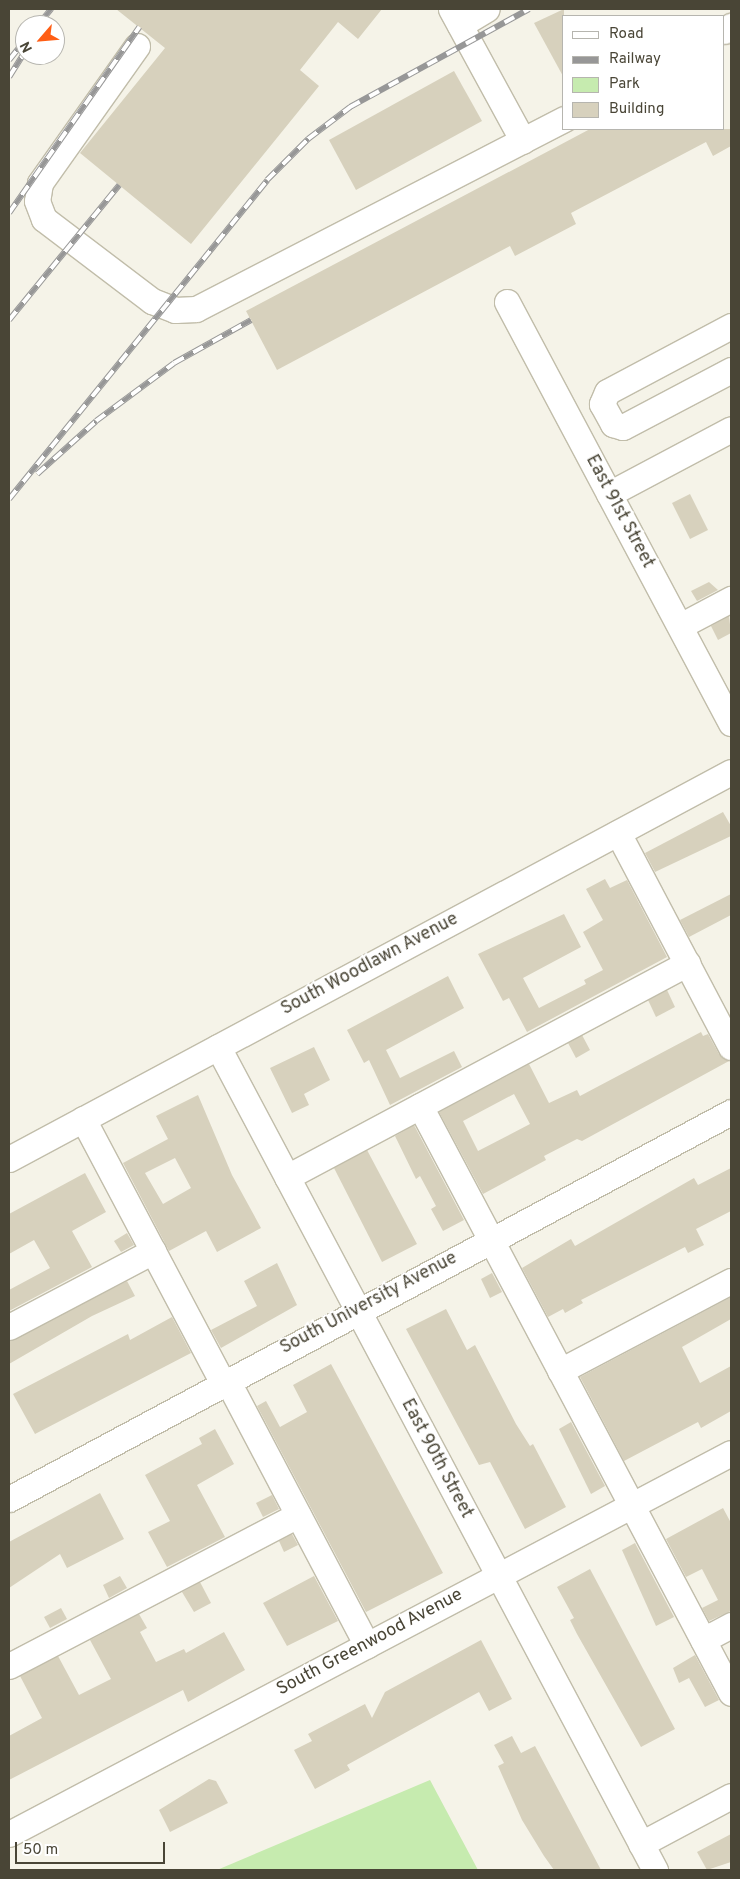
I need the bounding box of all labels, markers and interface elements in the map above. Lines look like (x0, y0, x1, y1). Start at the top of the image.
north arrow (15, 15, 65, 65)
legend (562, 15, 725, 130)
text: Road (609, 25, 644, 44)
text: N (17, 38, 37, 55)
text: Railway (609, 50, 661, 69)
text: Park (609, 75, 640, 94)
text: Building (609, 100, 664, 119)
street label: East 91st Street (580, 452, 658, 572)
street label: South Woodlawn Avenue (277, 909, 463, 1021)
street label: South University Avenue (277, 1248, 461, 1360)
street label: East 90th Street (395, 1396, 477, 1522)
street label: South Greenwood Avenue (273, 1585, 467, 1701)
scale bar (18, 1832, 168, 1864)
text: 50 m (23, 1841, 58, 1860)

